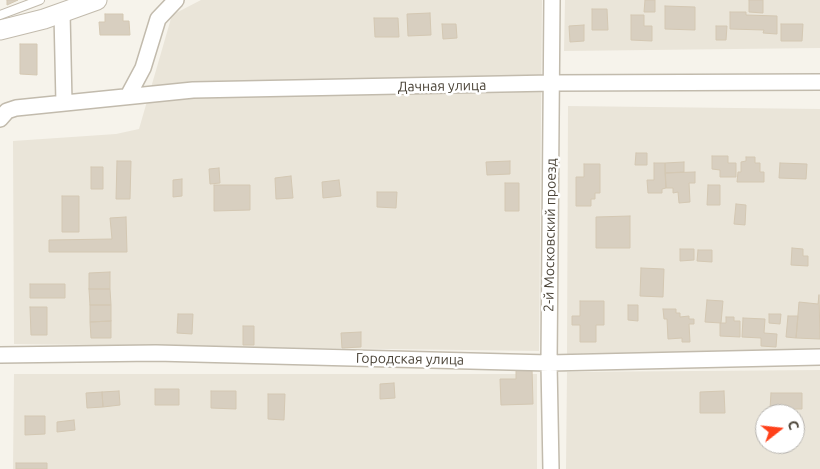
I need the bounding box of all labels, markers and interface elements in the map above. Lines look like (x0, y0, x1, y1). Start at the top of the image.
street label: Дачная улица (398, 77, 486, 95)
street label: 2-й Московский проезд (540, 158, 560, 312)
street label: Городская улица (356, 350, 464, 368)
north arrow (755, 404, 805, 454)
text: С (785, 419, 802, 432)

